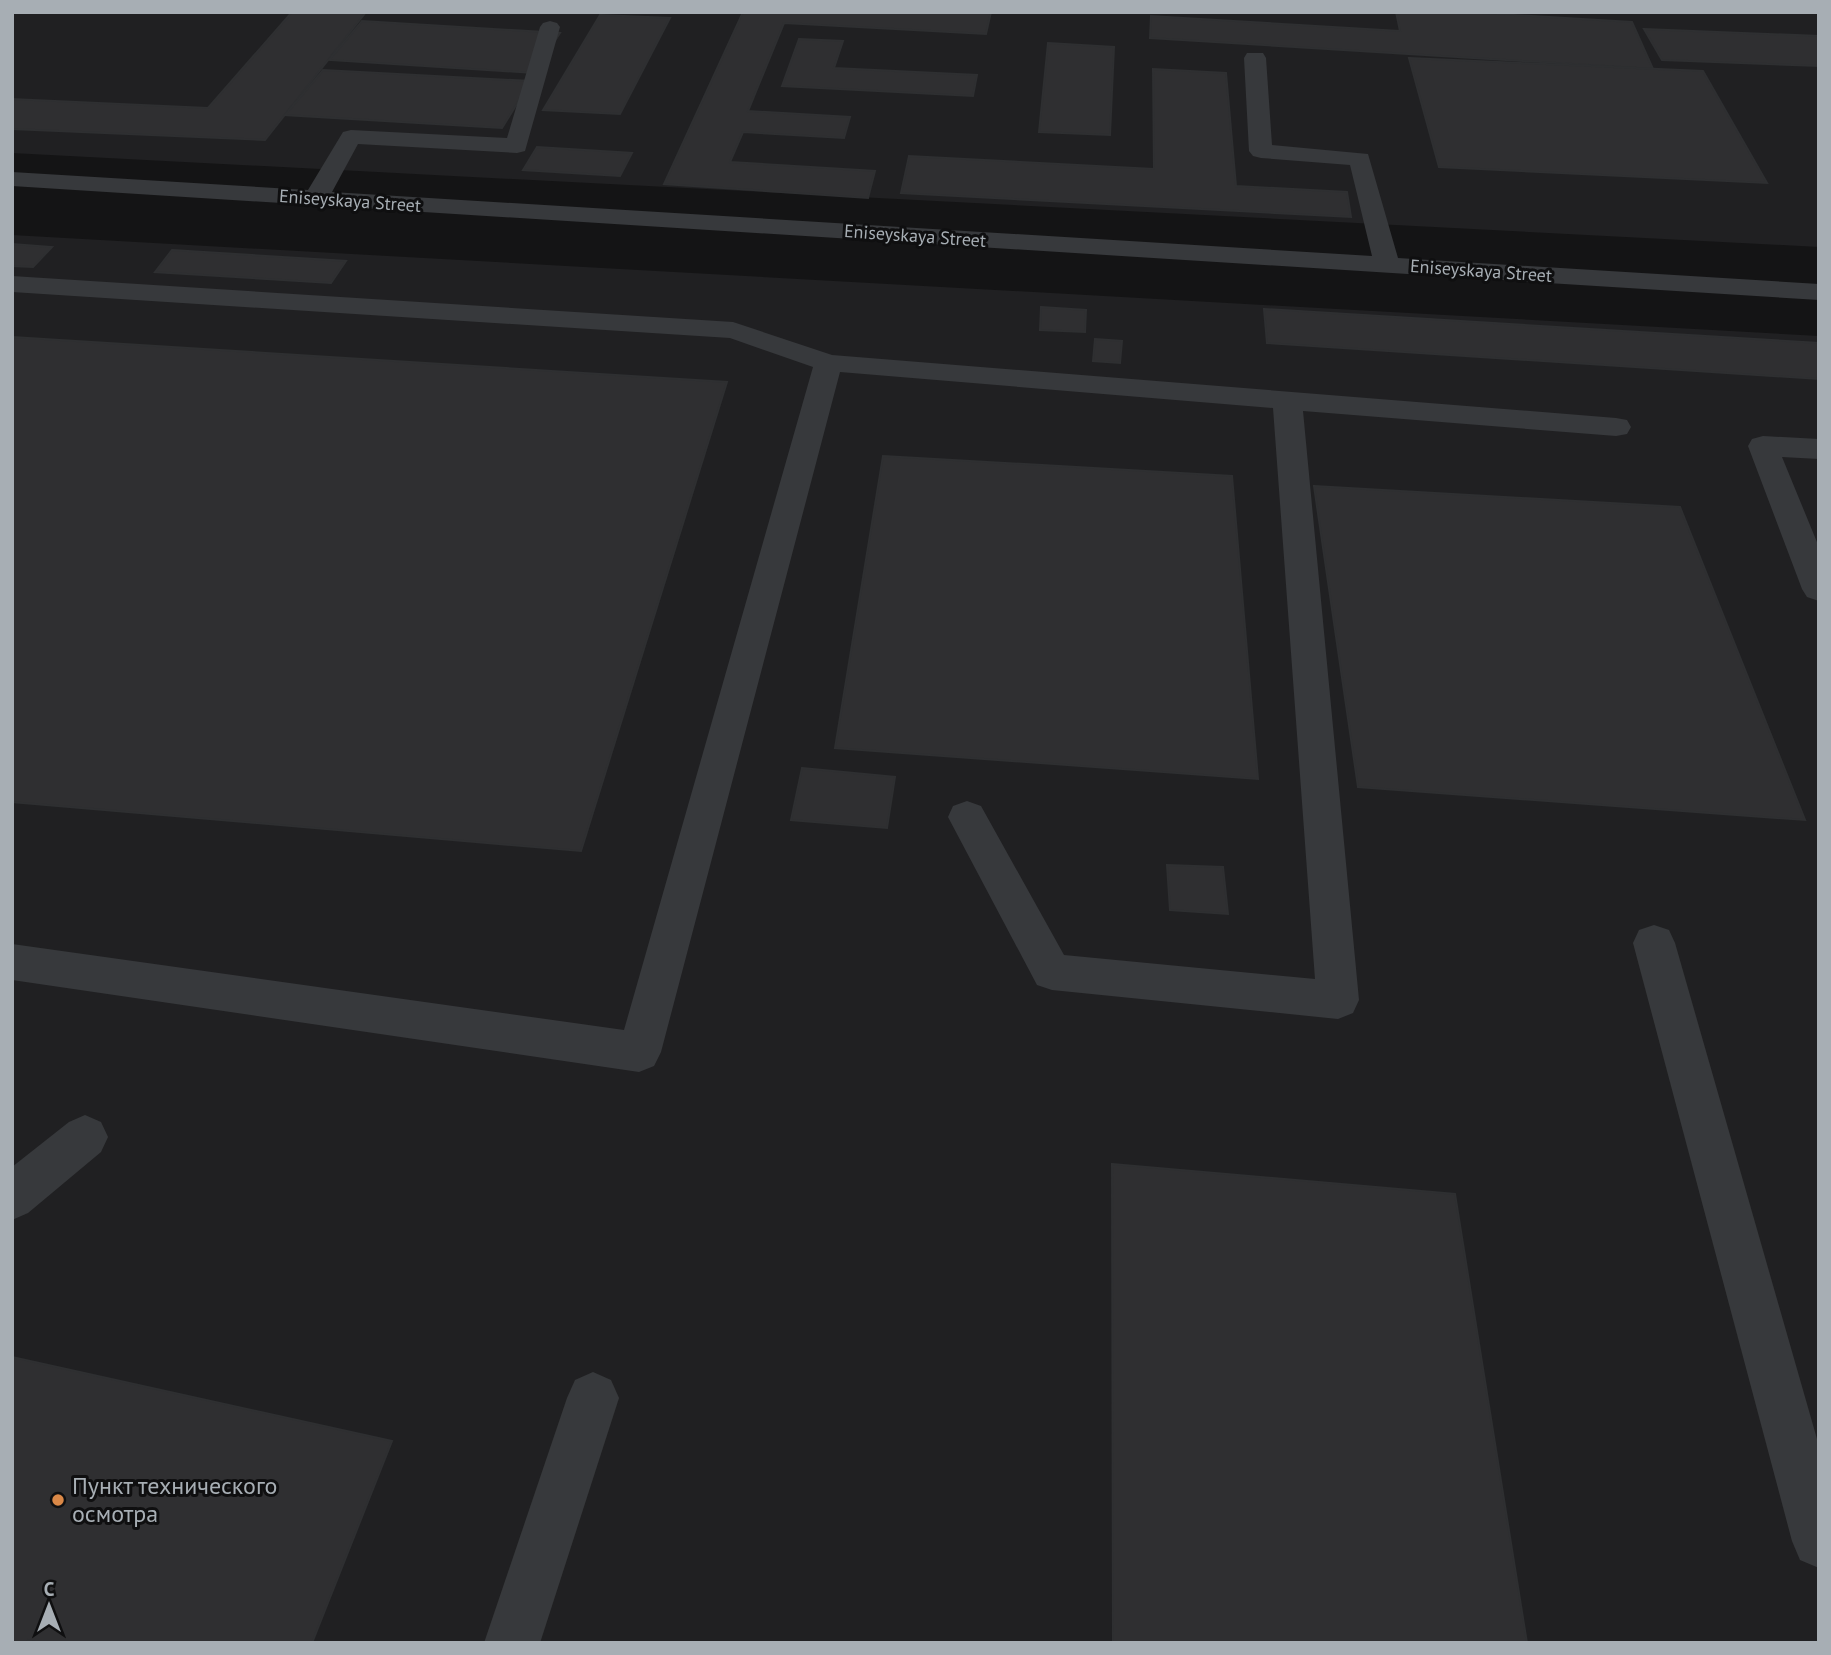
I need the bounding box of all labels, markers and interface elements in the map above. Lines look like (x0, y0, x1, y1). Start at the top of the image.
street label: Eniseyskaya Street (278, 184, 422, 217)
street label: Eniseyskaya Street (843, 219, 987, 252)
street label: Eniseyskaya Street (1409, 254, 1553, 287)
place label: Пункт технического осмотра (72, 1470, 277, 1529)
marker: Пункт технического осмотра (50, 1492, 66, 1508)
north arrow (14, 1571, 84, 1641)
text: С (44, 1577, 55, 1601)

